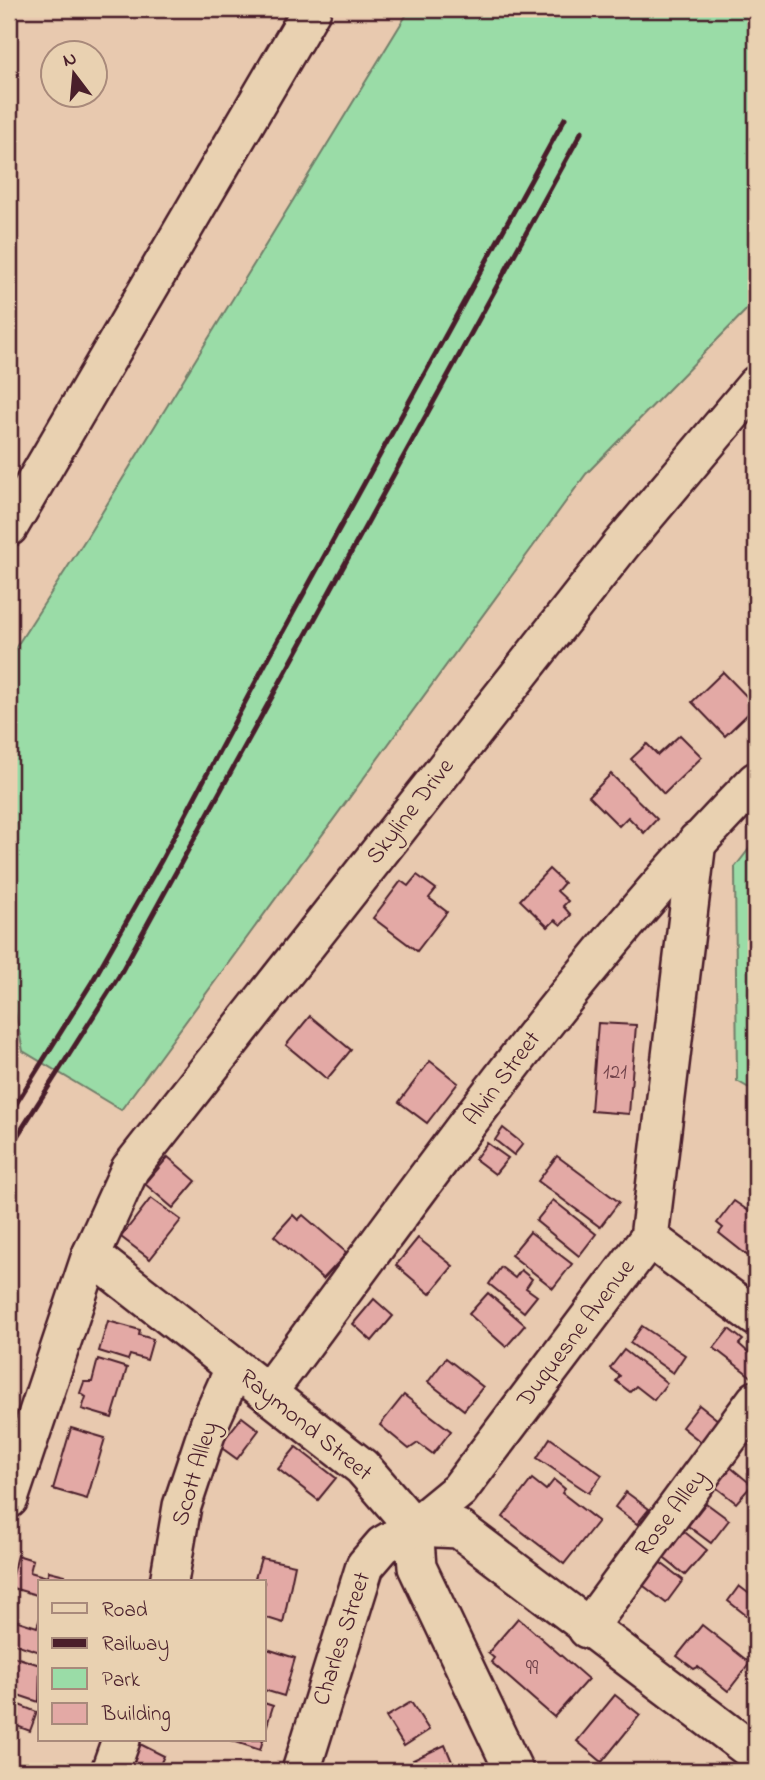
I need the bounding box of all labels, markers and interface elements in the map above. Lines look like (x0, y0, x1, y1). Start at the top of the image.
north arrow (38, 38, 108, 108)
text: N (60, 45, 80, 75)
street label: Skyline Drive (358, 751, 465, 873)
street label: Alvin Street (456, 1024, 550, 1134)
house number: 121 (603, 1058, 627, 1088)
street label: Duquesne Avenue (509, 1252, 645, 1417)
street label: Raymond Street (230, 1361, 379, 1492)
street label: Scott Alley (164, 1417, 229, 1531)
street label: Rose Alley (627, 1463, 717, 1566)
street label: Charles Street (305, 1568, 381, 1710)
legend (38, 1580, 266, 1742)
text: Road (102, 1596, 148, 1626)
text: Railway (102, 1630, 169, 1662)
house number: 99 (526, 1654, 539, 1684)
text: Park (102, 1666, 141, 1696)
text: Building (101, 1700, 171, 1732)

